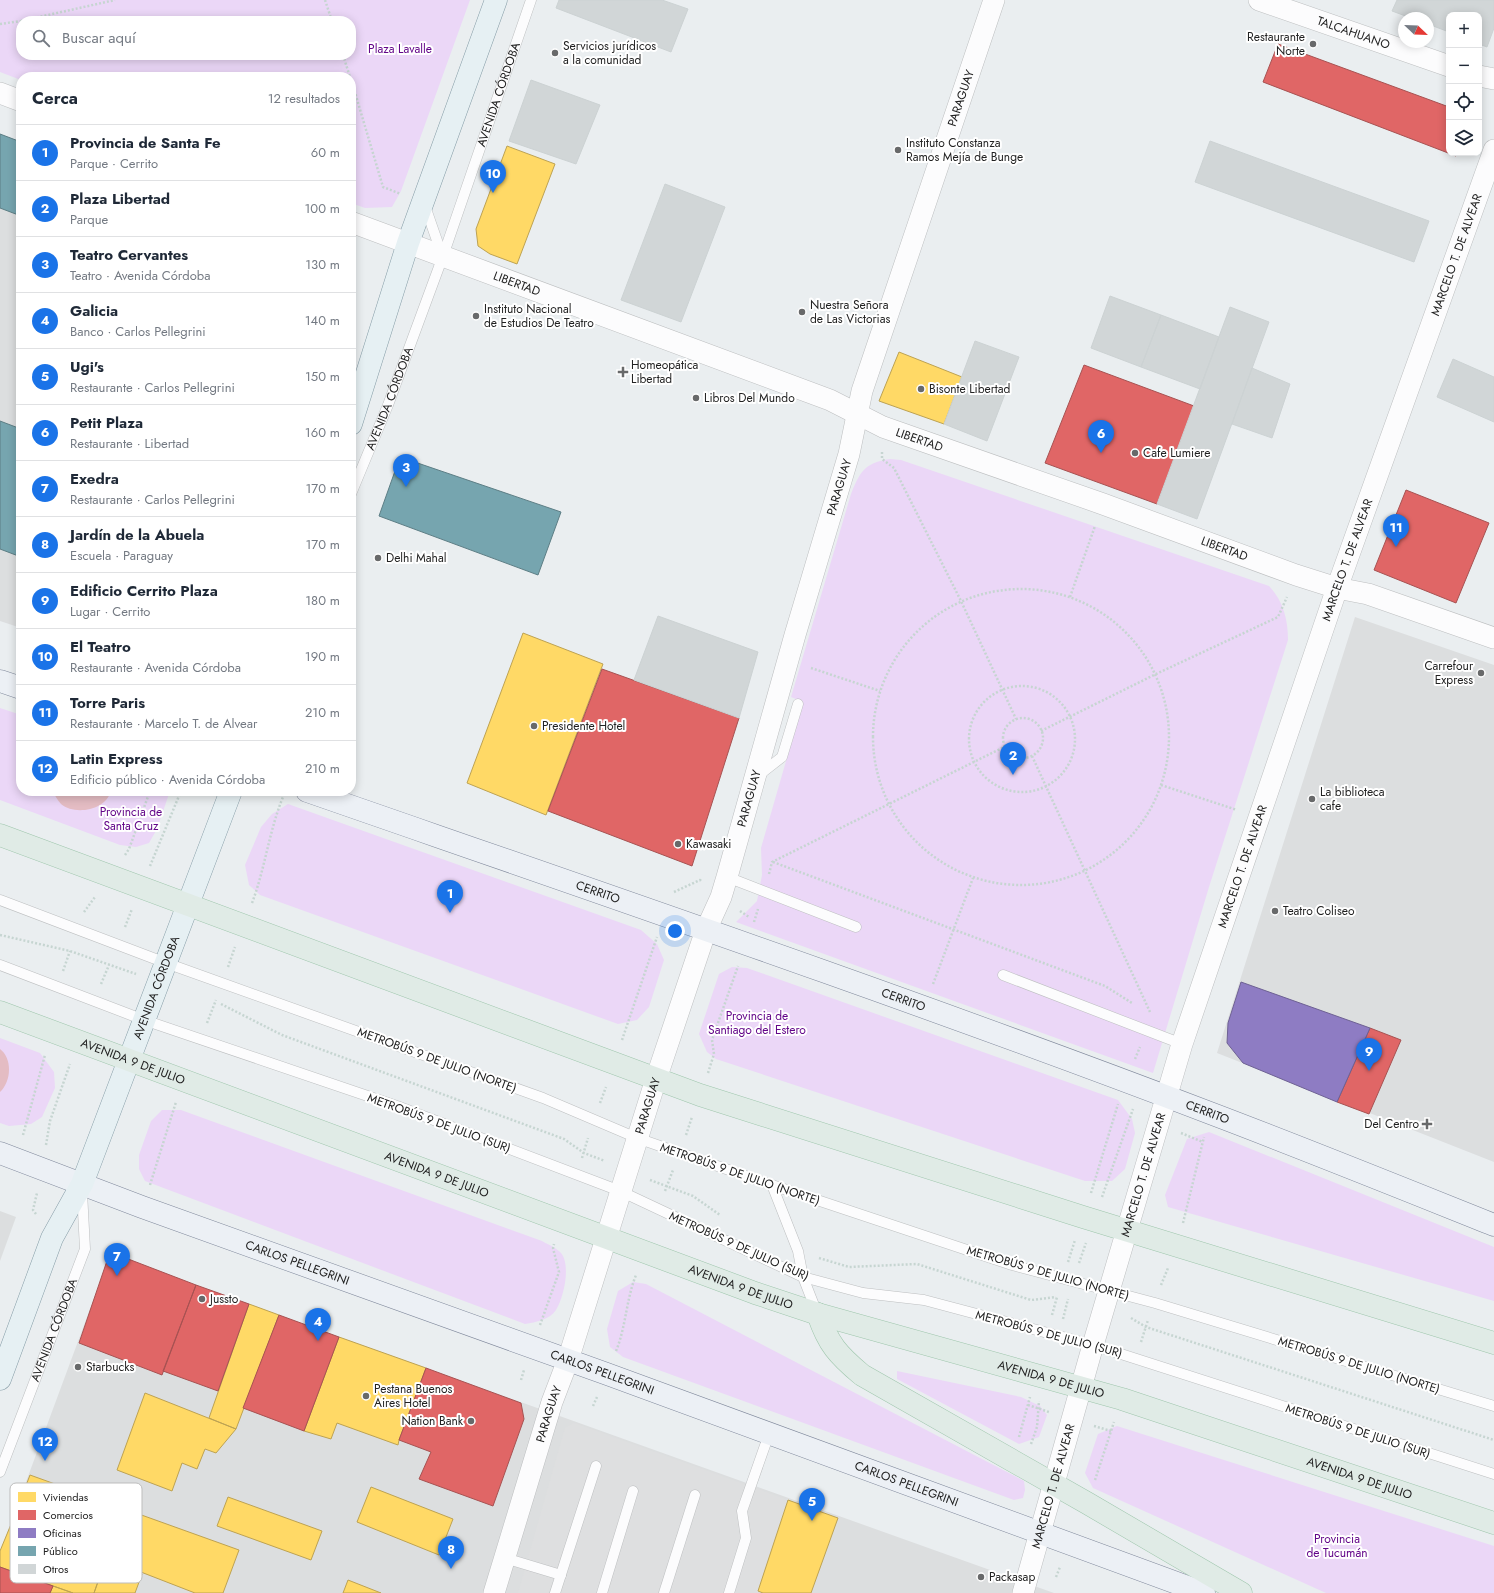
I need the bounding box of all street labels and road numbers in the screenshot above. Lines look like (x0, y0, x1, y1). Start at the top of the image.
street label: TALCAHUANO (1315, 12, 1392, 54)
street label: AVENIDA CÓRDOBA (472, 40, 525, 149)
street label: PARAGUAY (943, 67, 979, 129)
street label: MARCELO T. DE ALVEAR (1426, 191, 1487, 319)
street label: LIBERTAD (491, 267, 543, 301)
street label: AVENIDA CÓRDOBA (361, 344, 418, 453)
street label: LIBERTAD (893, 423, 945, 456)
street label: PARAGUAY (822, 456, 856, 518)
street label: MARCELO T. DE ALVEAR (1317, 496, 1377, 624)
street label: LIBERTAD (1198, 532, 1251, 566)
street label: PARAGUAY (733, 767, 766, 829)
street label: MARCELO T. DE ALVEAR (1213, 802, 1272, 930)
street label: CERRITO (573, 876, 623, 908)
street label: AVENIDA CÓRDOBA (129, 933, 184, 1042)
street label: CERRITO (879, 984, 928, 1016)
street label: METROBÚS 9 DE JULIO (NORTE) (355, 1023, 519, 1097)
street label: AVENIDA 9 DE JULIO (78, 1034, 188, 1089)
street label: PARAGUAY (630, 1075, 665, 1136)
street label: METROBÚS 9 DE JULIO (SUR) (365, 1089, 513, 1157)
street label: CERRITO (1183, 1095, 1232, 1129)
street label: MARCELO T. DE ALVEAR (1116, 1110, 1170, 1239)
street label: METROBÚS 9 DE JULIO (NORTE) (658, 1138, 822, 1210)
street label: AVENIDA 9 DE JULIO (382, 1147, 491, 1202)
street label: METROBÚS 9 DE JULIO (SUR) (666, 1207, 812, 1285)
street label: CARLOS PELLEGRINI (243, 1236, 352, 1290)
street label: METROBÚS 9 DE JULIO (NORTE) (965, 1241, 1131, 1305)
street label: AVENIDA 9 DE JULIO (686, 1260, 795, 1314)
street label: AVENIDA CÓRDOBA (26, 1276, 82, 1384)
street label: METROBÚS 9 DE JULIO (SUR) (974, 1306, 1124, 1362)
street label: METROBÚS 9 DE JULIO (NORTE) (1276, 1332, 1442, 1398)
street label: CARLOS PELLEGRINI (548, 1345, 657, 1400)
street label: AVENIDA 9 DE JULIO (996, 1356, 1106, 1403)
street label: PARAGUAY (531, 1383, 566, 1445)
street label: METROBÚS 9 DE JULIO (SUR) (1283, 1399, 1433, 1463)
street label: MARCELO T. DE ALVEAR (1027, 1422, 1079, 1551)
street label: AVENIDA 9 DE JULIO (1304, 1452, 1415, 1504)
street label: CARLOS PELLEGRINI (852, 1457, 961, 1511)

